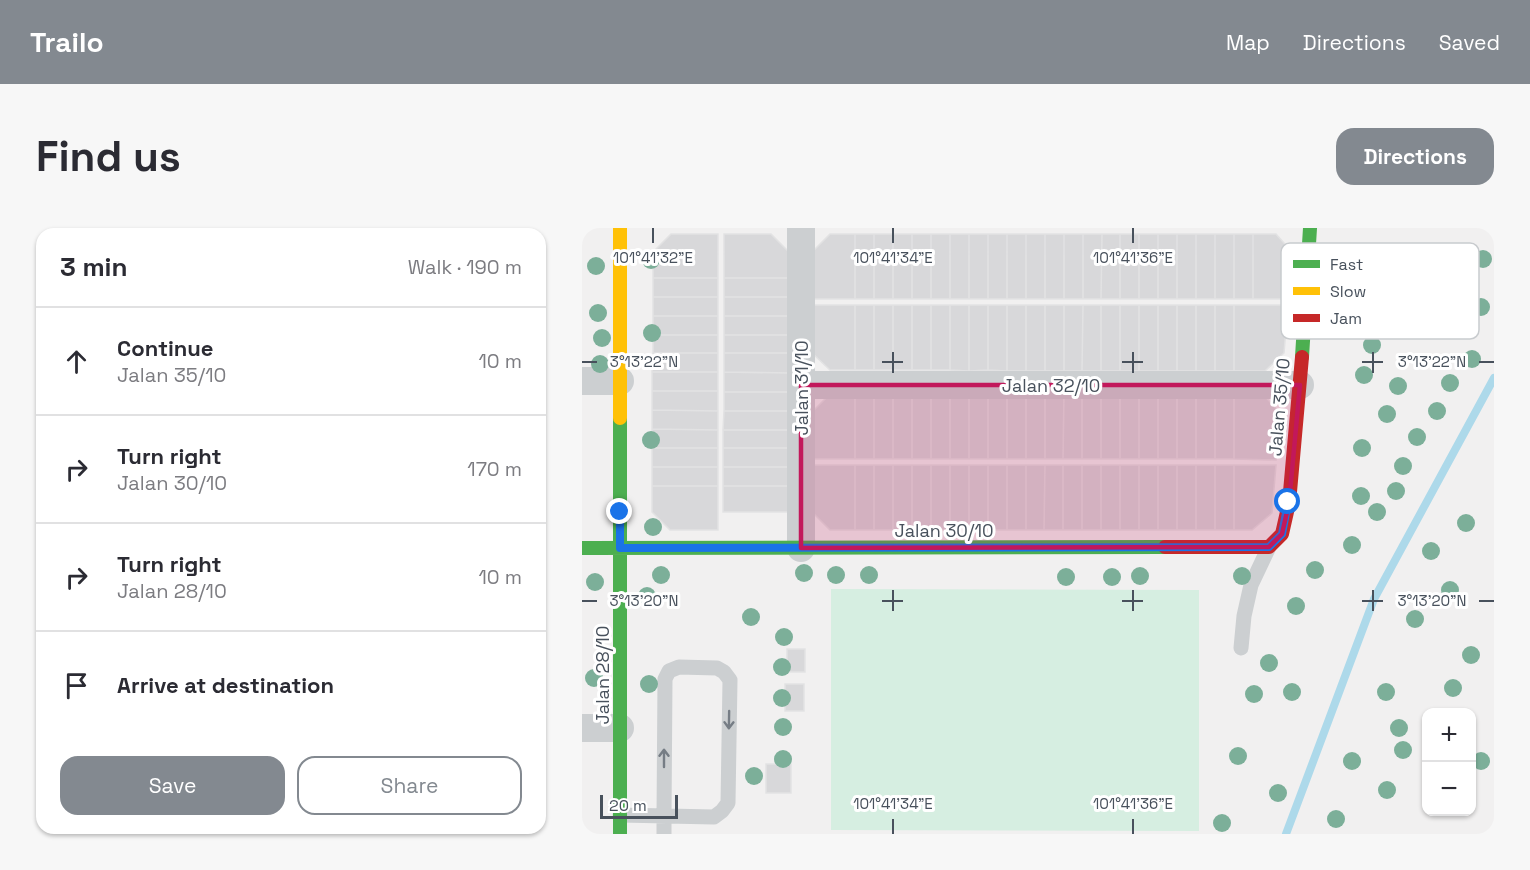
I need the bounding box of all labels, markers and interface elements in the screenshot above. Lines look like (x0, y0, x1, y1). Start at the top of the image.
text: Trailo (30, 24, 104, 60)
text: Map (1226, 29, 1270, 56)
text: Directions (1303, 29, 1406, 56)
text: Saved (1439, 29, 1500, 56)
button: Directions (1336, 128, 1494, 185)
text: Find us (36, 130, 181, 183)
legend (1281, 243, 1479, 339)
text: 101°41'32"E (613, 248, 693, 267)
text: 101°41'34"E (853, 248, 933, 267)
text: 101°41'36"E (1093, 248, 1173, 267)
text: 3 min (60, 250, 128, 284)
text: Walk · 190 m (408, 254, 522, 280)
text: Fast (1330, 254, 1363, 275)
text: Slow (1330, 281, 1366, 302)
text: Jam (1330, 308, 1362, 329)
text: Continue (117, 334, 213, 362)
street label: Jalan 31/10 (790, 341, 813, 435)
icon: ahead (60, 345, 93, 378)
text: 10 m (478, 348, 522, 374)
text: 3°13'22"N (610, 352, 678, 371)
text: 3°13'22"N (1398, 352, 1466, 371)
street label: Jalan 35/10 (1263, 357, 1295, 457)
text: Jalan 35/10 (117, 362, 226, 388)
street label: Jalan 32/10 (1002, 374, 1100, 397)
text: Turn right (117, 442, 222, 470)
icon: right (60, 453, 93, 486)
text: 170 m (467, 456, 522, 482)
text: Jalan 30/10 (117, 470, 227, 496)
route start (1274, 488, 1300, 514)
route end (606, 498, 632, 524)
street label: Jalan 30/10 (894, 519, 994, 542)
text: Turn right (117, 550, 222, 578)
icon: right (60, 561, 93, 594)
text: 10 m (478, 564, 522, 590)
text: Jalan 28/10 (117, 578, 227, 604)
text: 3°13'20"N (610, 591, 678, 610)
text: 3°13'20"N (1398, 591, 1466, 610)
street label: Jalan 28/10 (591, 626, 614, 724)
icon: arrive (60, 669, 93, 702)
text: Arrive at destination (117, 671, 334, 699)
map controls (1422, 708, 1476, 816)
button: + (1422, 708, 1476, 762)
one-way arrow (723, 710, 735, 730)
one-way arrow (658, 748, 670, 768)
button: Save (60, 756, 285, 815)
button: Share (297, 756, 522, 815)
button: − (1422, 762, 1476, 816)
scale bar (600, 792, 678, 820)
text: 101°41'34"E (853, 794, 933, 813)
text: 101°41'36"E (1093, 794, 1173, 813)
text: 20 m (609, 795, 647, 816)

